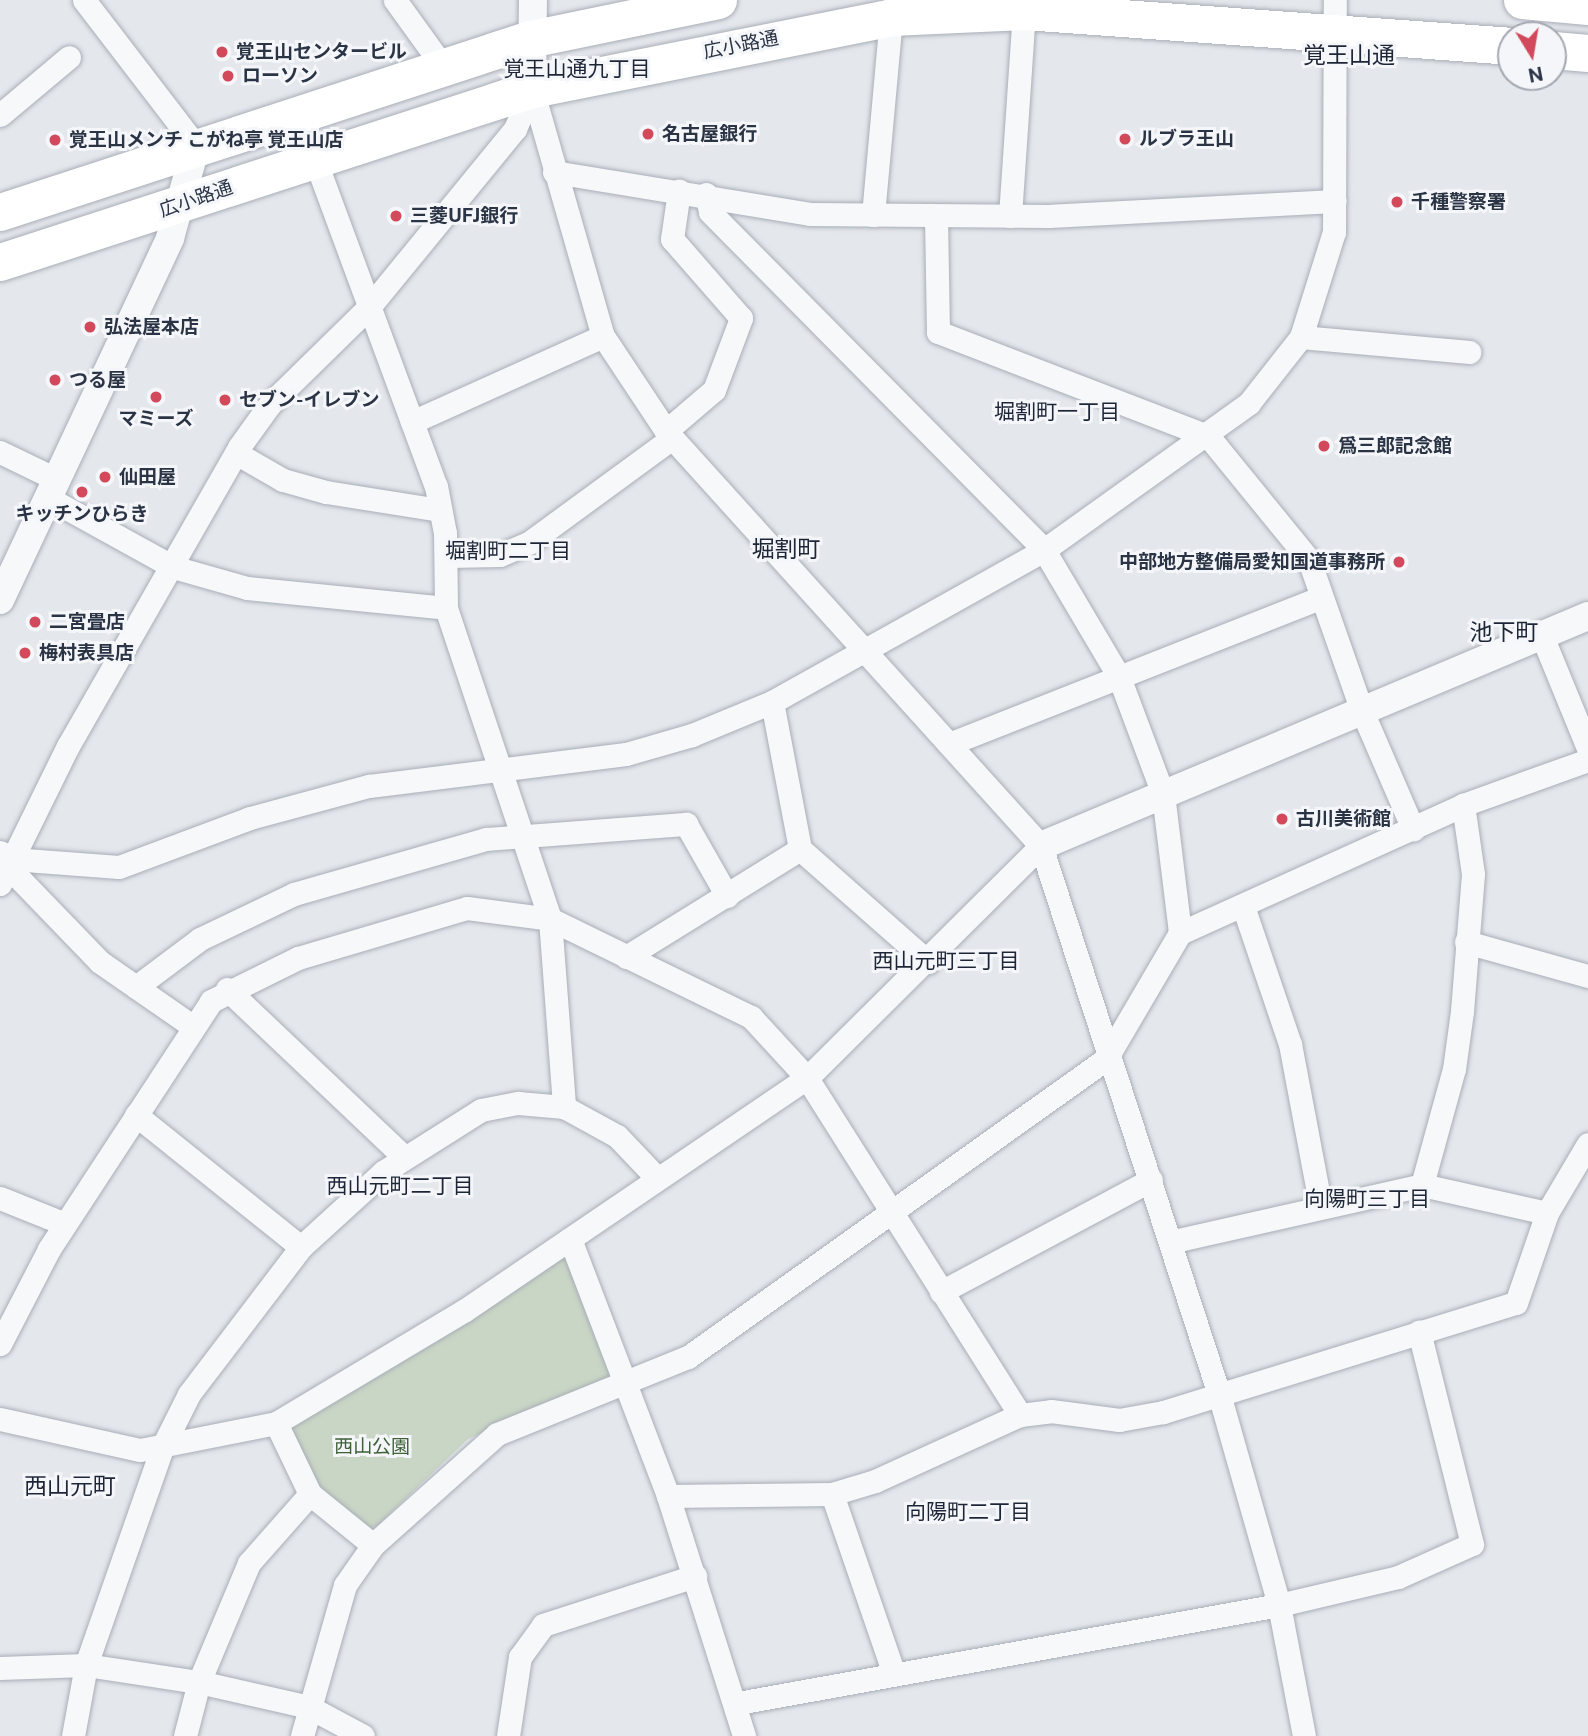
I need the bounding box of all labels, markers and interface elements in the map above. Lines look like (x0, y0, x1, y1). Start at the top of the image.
north arrow (1497, 21, 1567, 91)
street label: 広小路通 (702, 27, 780, 63)
place label: 覚王山センタービル (236, 41, 407, 63)
district label: 覚王山通 (1303, 41, 1395, 69)
marker: 覚王山センタービル (214, 44, 230, 60)
district label: 覚王山通九丁目 (504, 56, 650, 82)
text: N (1526, 62, 1545, 87)
place label: ローソン (242, 65, 318, 87)
marker: ローソン (220, 68, 236, 84)
place label: 名古屋銀行 (662, 123, 757, 145)
marker: 名古屋銀行 (640, 126, 656, 142)
place label: ルブラ王山 (1139, 128, 1234, 150)
place label: 覚王山メンチ こがね亭 覚王山店 (69, 129, 344, 151)
marker: ルブラ王山 (1117, 131, 1133, 147)
marker: 覚王山メンチ こがね亭 覚王山店 (47, 132, 63, 148)
street label: 広小路通 (156, 176, 236, 222)
place label: 千種警察署 (1411, 191, 1506, 213)
marker: 千種警察署 (1389, 194, 1405, 210)
place label: 三菱UFJ銀行 (410, 205, 518, 227)
marker: 三菱UFJ銀行 (388, 208, 404, 224)
place label: 弘法屋本店 (104, 316, 199, 338)
marker: 弘法屋本店 (82, 319, 98, 335)
place label: つる屋 (69, 369, 126, 391)
marker: つる屋 (47, 372, 63, 388)
marker: マミーズ (148, 389, 164, 405)
place label: セブン-イレブン (239, 389, 379, 411)
marker: セブン-イレブン (217, 392, 233, 408)
district label: 堀割町一丁目 (994, 399, 1120, 425)
place label: マミーズ (118, 408, 194, 430)
place label: 爲三郎記念館 (1338, 435, 1452, 457)
marker: 爲三郎記念館 (1316, 438, 1332, 454)
place label: 仙田屋 (119, 466, 176, 488)
marker: 仙田屋 (97, 469, 113, 485)
marker: キッチンひらき (74, 484, 90, 500)
place label: キッチンひらき (16, 503, 148, 525)
district label: 堀割町 (752, 535, 820, 563)
district label: 堀割町二丁目 (445, 538, 571, 564)
place label: 中部地方整備局愛知国道事務所 (1119, 551, 1385, 573)
marker: 中部地方整備局愛知国道事務所 (1391, 554, 1407, 570)
place label: 二宮畳店 (49, 611, 125, 633)
marker: 二宮畳店 (27, 614, 43, 630)
district label: 池下町 (1470, 618, 1538, 646)
place label: 梅村表具店 (39, 642, 134, 664)
marker: 梅村表具店 (17, 645, 33, 661)
place label: 古川美術館 (1296, 808, 1391, 830)
marker: 古川美術館 (1274, 811, 1290, 827)
district label: 西山元町三丁目 (873, 948, 1019, 974)
district label: 西山元町二丁目 (327, 1173, 473, 1199)
district label: 向陽町三丁目 (1304, 1186, 1430, 1212)
park label: 西山公園 (334, 1436, 410, 1458)
district label: 西山元町 (24, 1472, 116, 1500)
district label: 向陽町二丁目 (905, 1499, 1031, 1525)

